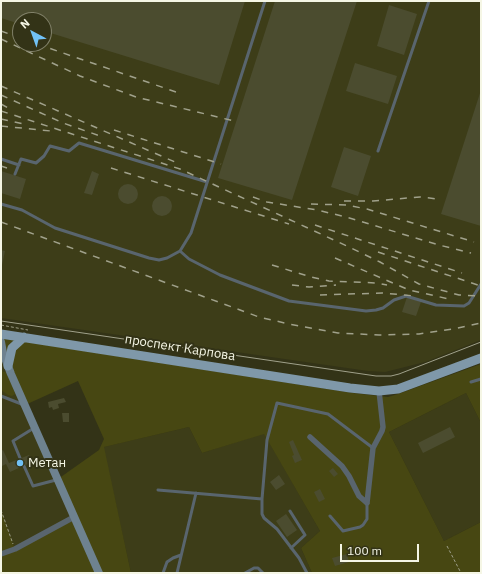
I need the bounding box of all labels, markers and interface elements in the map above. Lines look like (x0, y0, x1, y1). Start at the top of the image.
north arrow (12, 12, 52, 52)
text: N (17, 16, 32, 32)
street label: проспект Карпова (124, 332, 236, 364)
place label: Метан (28, 455, 66, 471)
marker: Метан (15, 458, 25, 468)
scale bar (342, 536, 421, 562)
text: 100 m (347, 543, 382, 558)

